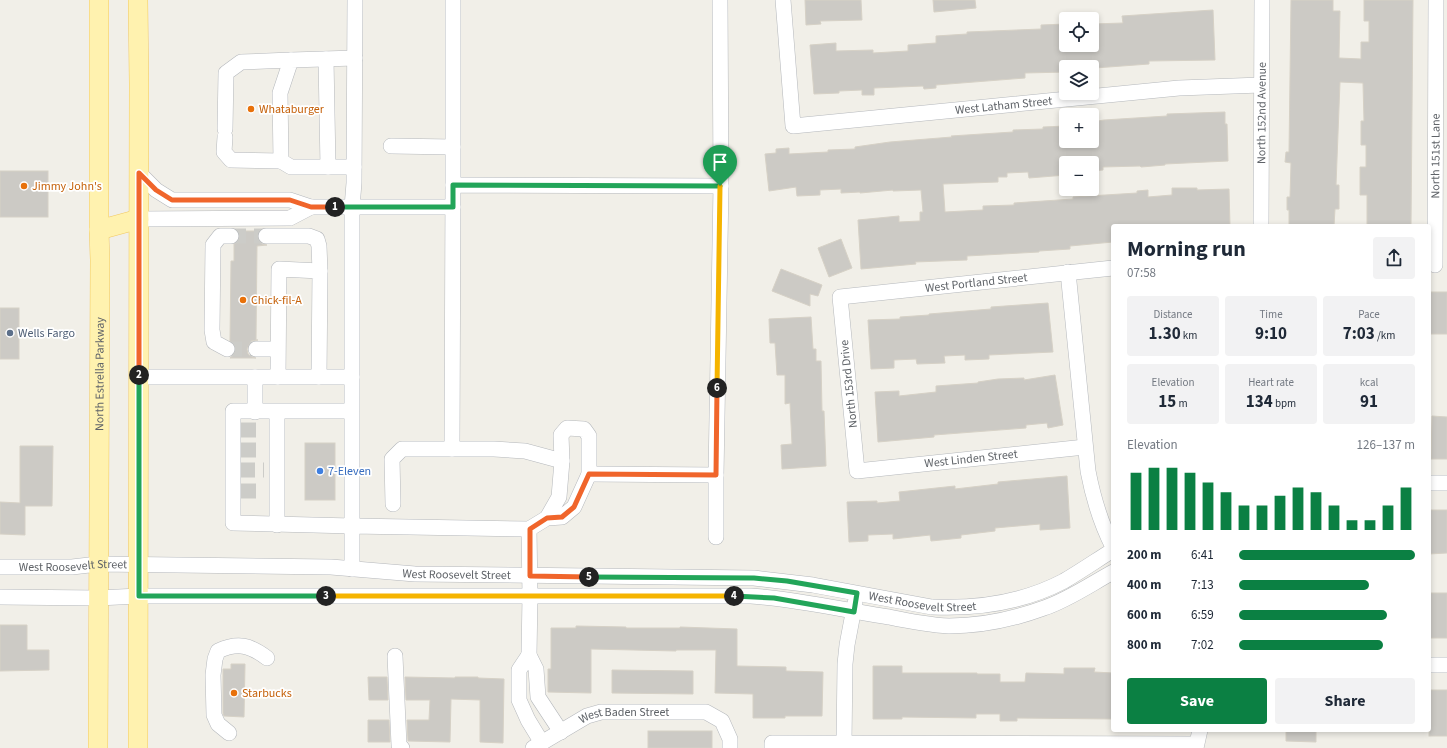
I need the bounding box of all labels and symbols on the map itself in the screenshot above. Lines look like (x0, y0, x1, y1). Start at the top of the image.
street label: North 152nd Avenue (1253, 62, 1270, 164)
street label: West Latham Street (954, 92, 1053, 119)
place label: Whataburger (259, 101, 325, 118)
marker: Whataburger (246, 104, 256, 114)
street label: North 151st Lane (1427, 113, 1444, 199)
pin (703, 145, 737, 186)
place label: Jimmy John's (32, 178, 102, 195)
marker: Jimmy John's (19, 181, 29, 191)
pin: 1 (325, 197, 345, 217)
street label: West Portland Street (924, 269, 1028, 296)
place label: Chick-fil-A (251, 292, 302, 309)
marker: Chick-fil-A (238, 295, 248, 305)
street label: North Estrella Parkway (91, 317, 108, 431)
place label: Wells Fargo (18, 325, 75, 342)
marker: Wells Fargo (5, 328, 15, 338)
street label: North 153rd Drive (836, 339, 862, 429)
pin: 2 (129, 365, 149, 385)
pin: 6 (707, 378, 727, 398)
street label: West Linden Street (924, 446, 1018, 472)
place label: 7-Eleven (328, 463, 371, 480)
marker: 7-Eleven (315, 466, 325, 476)
street label: West Roosevelt Street (19, 555, 127, 576)
street label: West Roosevelt Street (402, 564, 511, 584)
pin: 5 (579, 567, 599, 587)
pin: 3 (316, 586, 336, 606)
pin: 4 (724, 586, 744, 606)
street label: West Roosevelt Street (867, 587, 977, 616)
place label: Starbucks (242, 685, 292, 702)
marker: Starbucks (229, 688, 239, 698)
street label: West Baden Street (575, 704, 669, 728)

